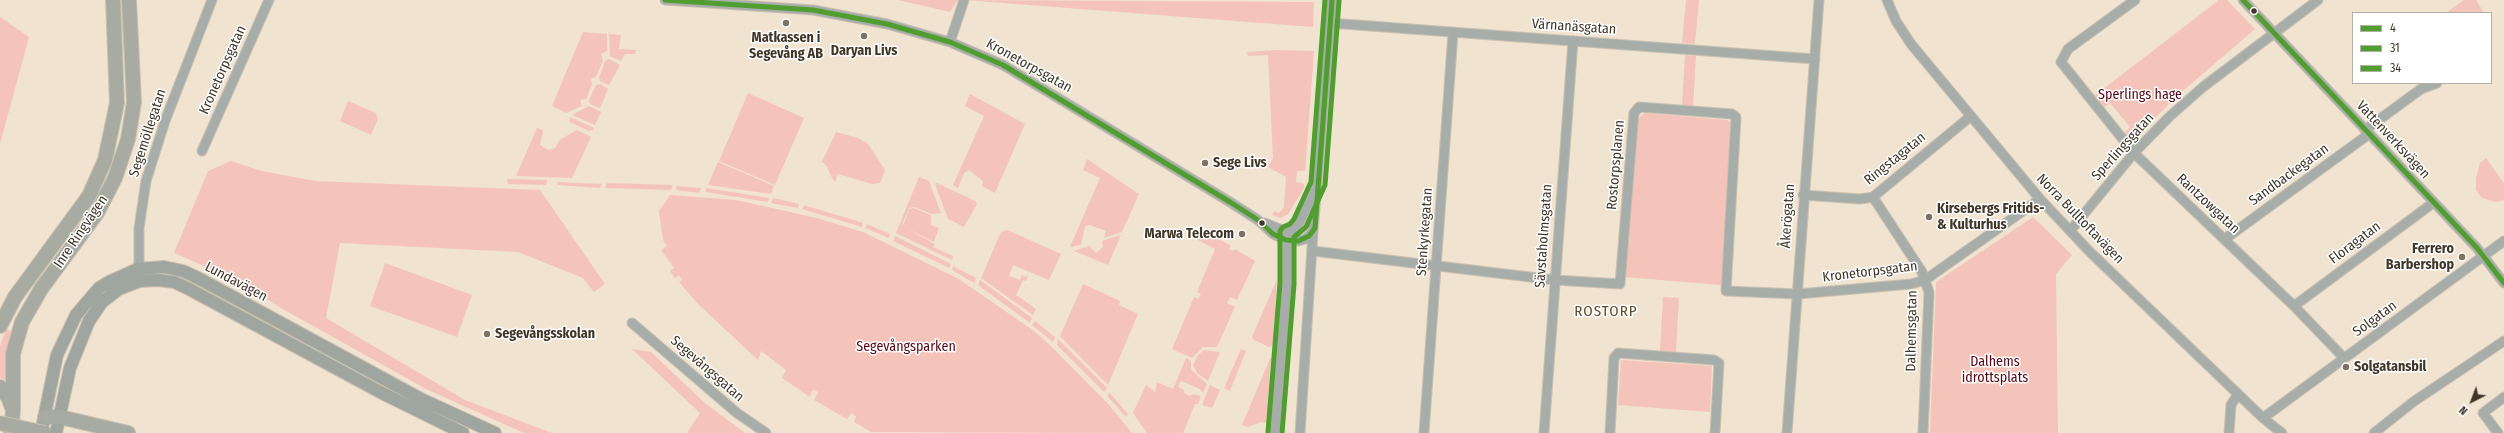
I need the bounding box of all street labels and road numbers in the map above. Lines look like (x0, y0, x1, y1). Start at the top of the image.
street label: Värnanäsgatan (1531, 16, 1617, 38)
street label: Kronetorpsgatan (196, 23, 250, 117)
street label: Kronetorpsgatan (983, 36, 1075, 96)
street label: Segemöllegatan (126, 87, 170, 179)
street label: Vattenverksvägen (2353, 98, 2433, 182)
street label: Sperlingsgatan (2088, 110, 2158, 184)
street label: Rostorpsplanen (1604, 119, 1628, 211)
street label: Ringstagatan (1861, 129, 1929, 189)
street label: Sandbackegatan (2246, 141, 2332, 209)
street label: Norra Bulltoftavägen (2033, 171, 2127, 267)
street label: Rantzowgatan (2173, 171, 2243, 237)
street label: Sävstaholmsgatan (1532, 183, 1556, 289)
street label: Åkerögatan (1777, 183, 1799, 249)
street label: Stenkyrkegatan (1414, 187, 1436, 277)
street label: Inre Ringvägen (50, 192, 112, 272)
street label: Floragatan (2326, 218, 2384, 268)
street label: Kronetorpsgatan (1822, 258, 1918, 286)
street label: Lundavägen (202, 259, 270, 305)
street label: Dalhemsgatan (1903, 290, 1921, 372)
street label: Solgatan (2350, 298, 2400, 340)
street label: Segevångsgatan (667, 333, 747, 405)

